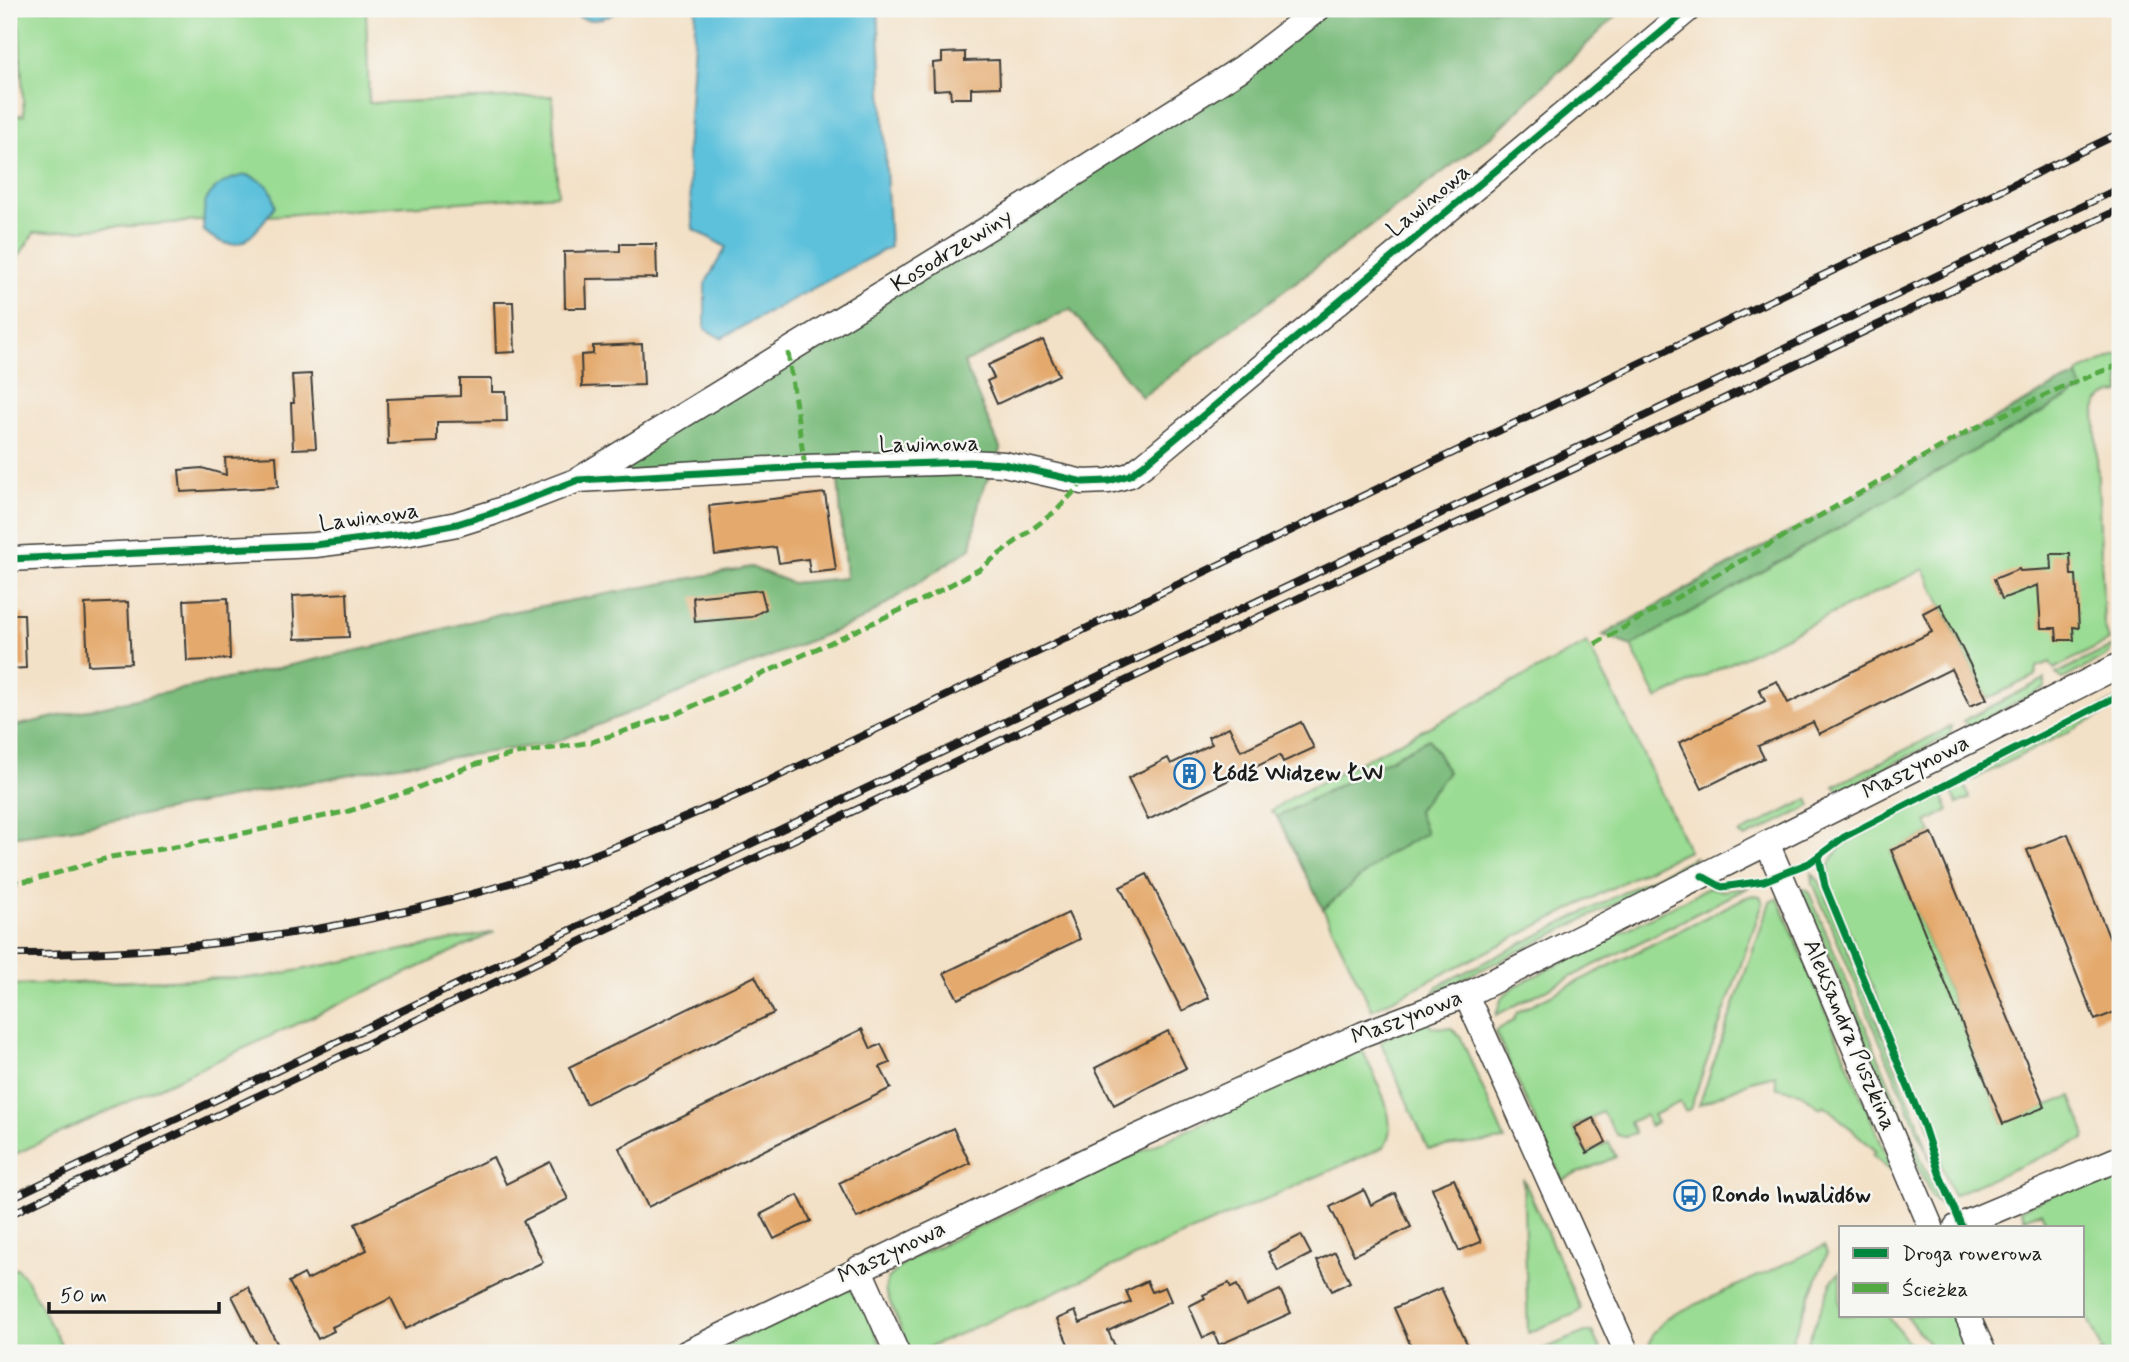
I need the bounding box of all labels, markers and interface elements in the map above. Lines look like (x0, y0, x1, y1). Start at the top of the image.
street label: Lawinowa (1381, 157, 1477, 245)
street label: Kosodrzewiny (886, 202, 1018, 300)
street label: Lawinowa (879, 429, 979, 461)
street label: Lawinowa (317, 496, 421, 540)
street label: Maszynowa (1857, 728, 1975, 808)
building icon: Łódź Widzew ŁW (1172, 757, 1206, 791)
place label: Łódź Widzew ŁW (1212, 759, 1383, 789)
street label: Aleksandra Puszkina (1795, 935, 1903, 1135)
street label: Maszynowa (1347, 983, 1467, 1053)
bus stop icon: Rondo Inwalidów (1672, 1179, 1706, 1213)
place label: Rondo Inwalidów (1712, 1181, 1871, 1211)
street label: Maszynowa (833, 1214, 951, 1292)
legend (1839, 1226, 2084, 1316)
text: Droga rowerowa (1902, 1240, 2043, 1268)
scale bar (49, 1271, 219, 1315)
text: Ścieżka (1902, 1276, 1968, 1304)
text: 50 m (60, 1282, 107, 1310)

